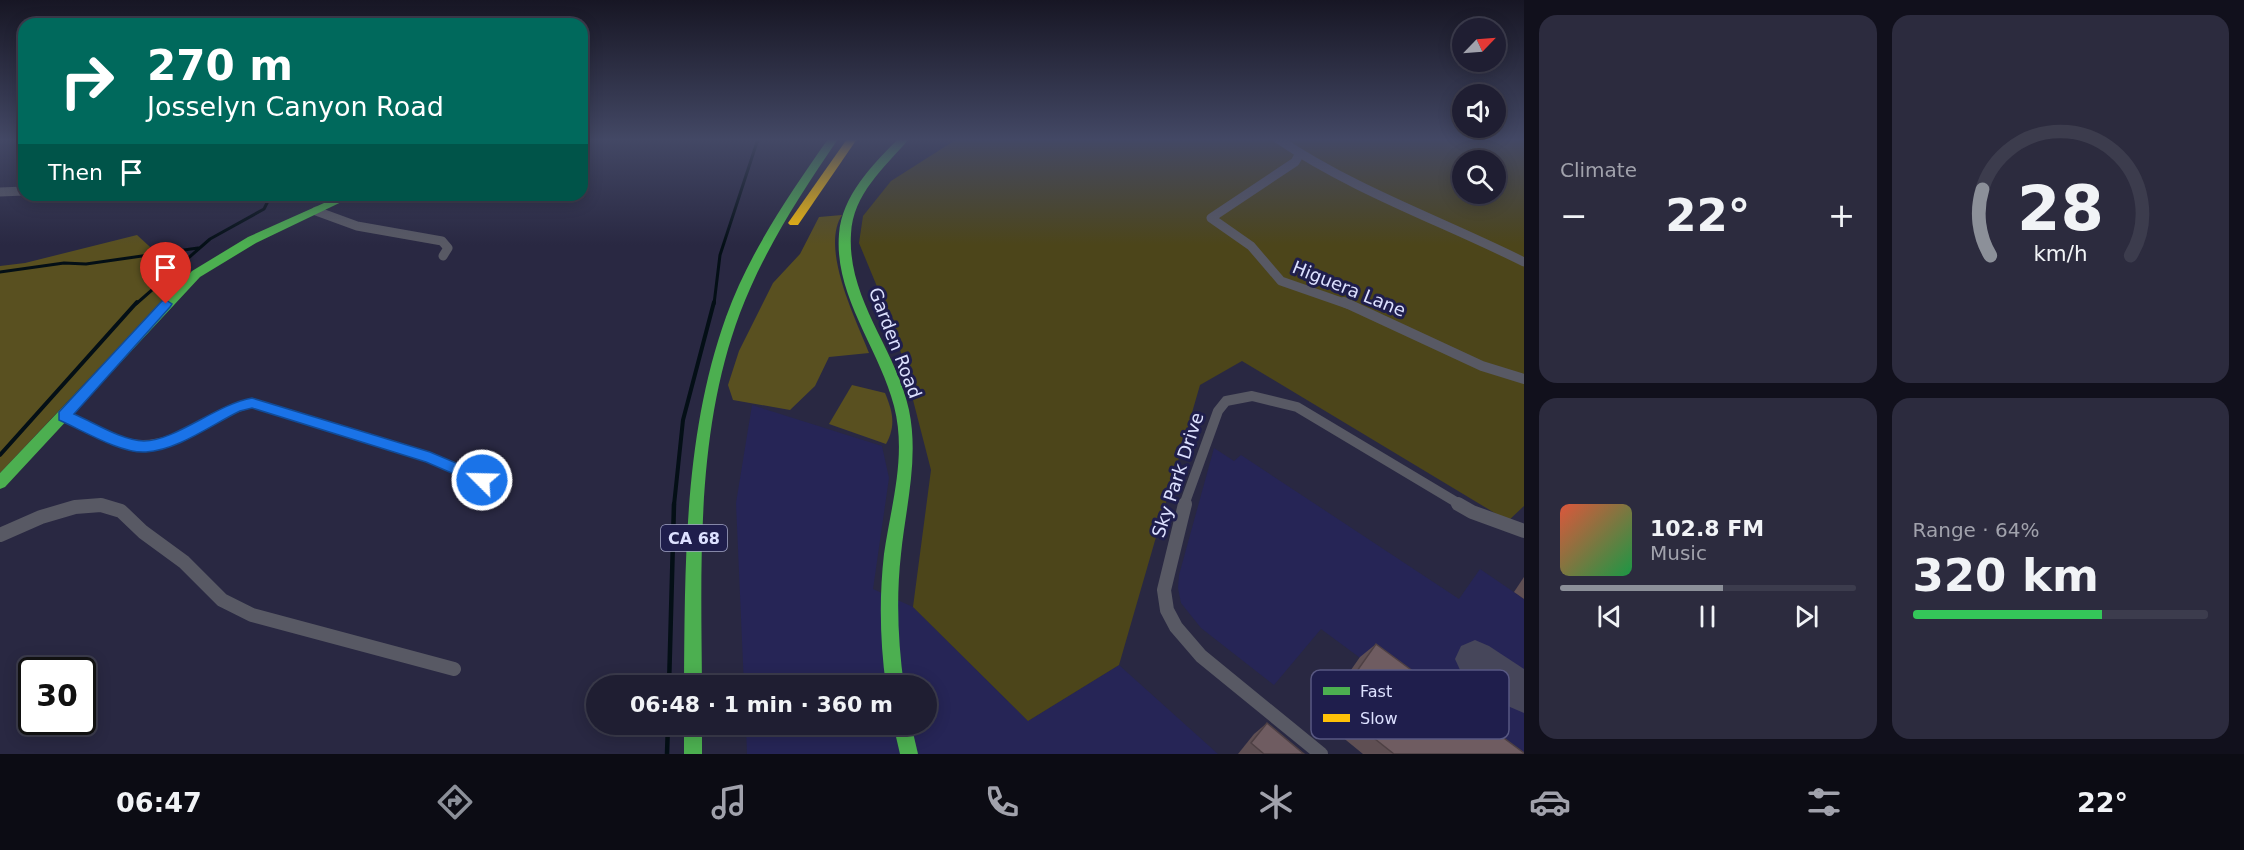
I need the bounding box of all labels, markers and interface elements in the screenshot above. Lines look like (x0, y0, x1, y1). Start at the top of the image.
north arrow (1452, 18, 1506, 72)
map controls (1452, 18, 1506, 204)
text: 270 m (147, 41, 293, 90)
icon: right (48, 42, 126, 120)
button: sound (1452, 84, 1506, 138)
text: Josselyn Canyon Road (147, 91, 444, 122)
button: search (1452, 150, 1506, 204)
icon: arrive (115, 156, 148, 189)
text: Climate (1560, 158, 1637, 182)
text: Then (48, 160, 103, 185)
text: 28 (2017, 172, 2104, 245)
text: 22° (1665, 189, 1750, 242)
text: − (1560, 196, 1588, 235)
text: + (1828, 196, 1856, 235)
text: km/h (2033, 241, 2087, 266)
pin (140, 242, 191, 304)
icon: arrive (149, 251, 182, 284)
street label: Higuera Lane (1290, 256, 1409, 321)
street label: Garden Road (865, 285, 926, 401)
street label: Sky Park Drive (1147, 410, 1208, 540)
position arrow (450, 448, 514, 512)
text: 102.8 FM (1650, 516, 1764, 541)
text: Range · 64% (1913, 518, 2039, 542)
road number: CA 68 (661, 525, 727, 551)
text: Music (1650, 541, 1707, 565)
text: 320 km (1913, 549, 2099, 602)
icon: previous (1593, 600, 1626, 633)
icon: pause (1691, 600, 1724, 633)
icon: next (1790, 600, 1823, 633)
speed limit sign: 30 (18, 657, 96, 735)
legend (1311, 670, 1509, 739)
text: Fast (1360, 682, 1392, 701)
text: 06:48 · 1 min · 360 m (630, 692, 893, 717)
text: Slow (1360, 709, 1397, 728)
icon: directions (434, 781, 476, 823)
icon: music (708, 781, 750, 823)
icon: phone (981, 781, 1023, 823)
icon: climate (1255, 781, 1297, 823)
icon: car (1529, 781, 1571, 823)
icon: filters (1803, 781, 1845, 823)
text: 06:47 (116, 787, 202, 818)
text: 22° (2077, 787, 2128, 818)

